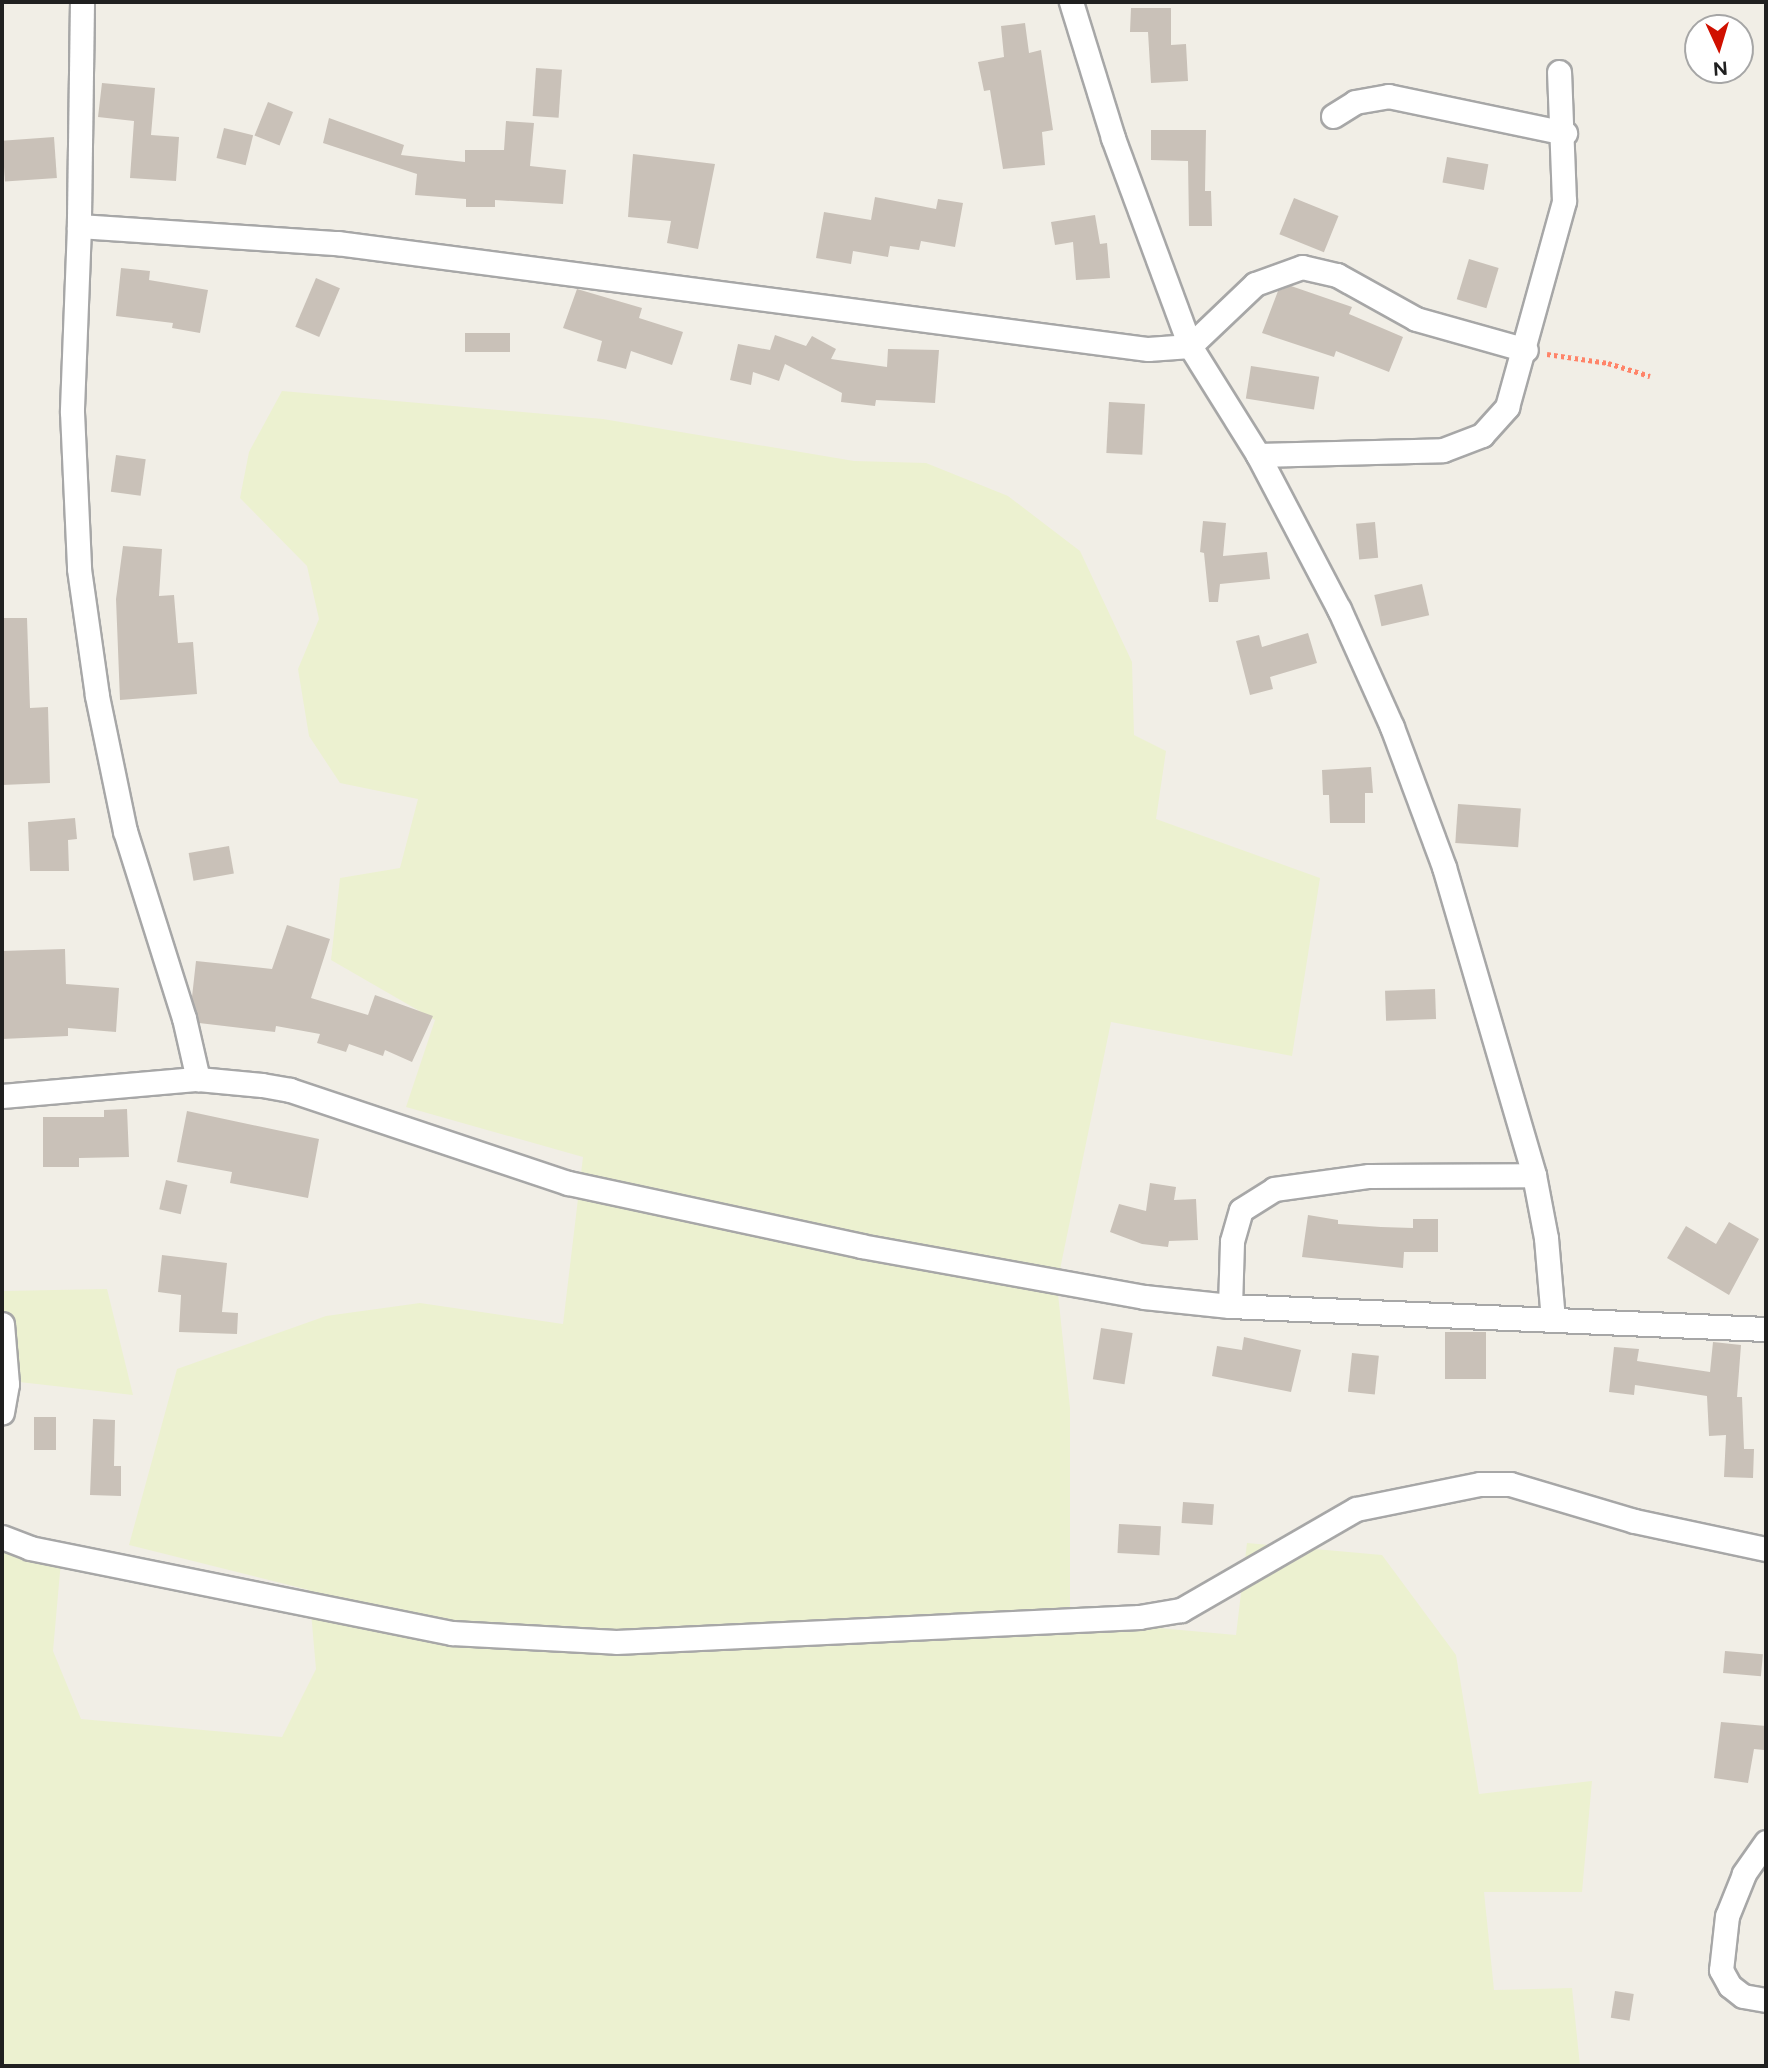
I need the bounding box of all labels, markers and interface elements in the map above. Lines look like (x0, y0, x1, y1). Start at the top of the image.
north arrow (1684, 14, 1754, 84)
text: N (1712, 56, 1728, 80)

